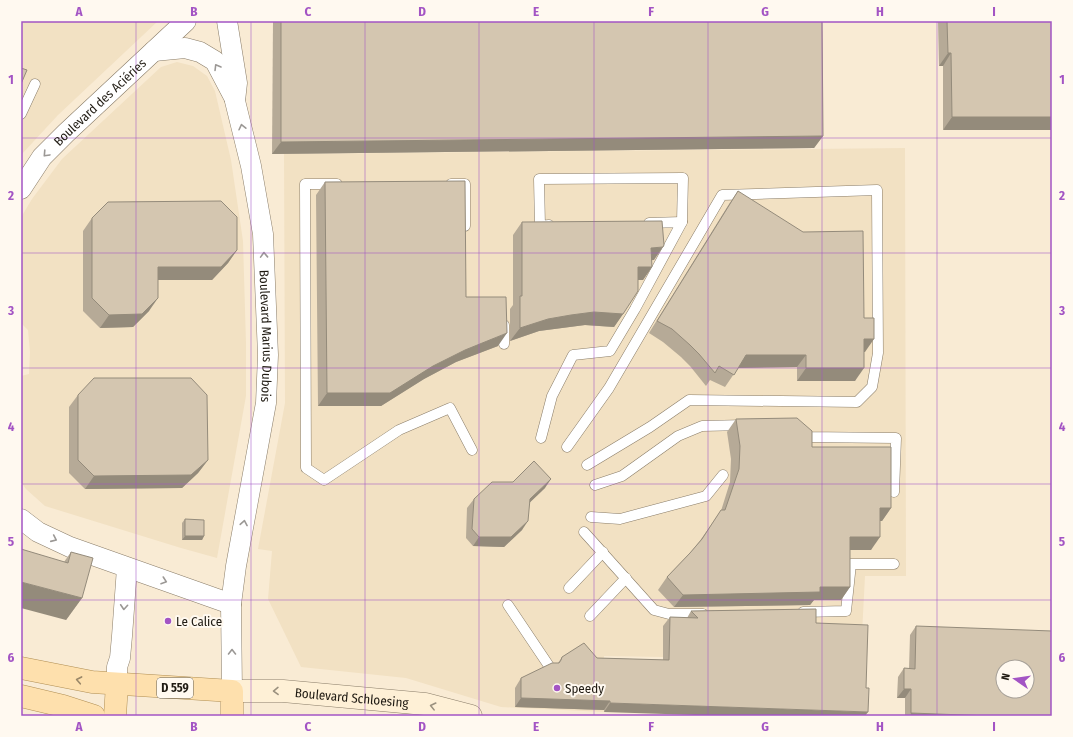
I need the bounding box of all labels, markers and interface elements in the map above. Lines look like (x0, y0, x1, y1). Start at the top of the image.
text: A (74, 4, 83, 19)
text: B (190, 4, 198, 19)
text: C (305, 4, 312, 19)
text: D (418, 4, 426, 19)
text: E (533, 4, 539, 19)
text: F (648, 4, 654, 19)
text: G (761, 4, 769, 19)
text: H (876, 4, 884, 19)
text: I (992, 4, 996, 19)
street label: Boulevard des Aciéries (50, 55, 149, 149)
one-way arrow (214, 64, 221, 71)
text: 1 (8, 72, 14, 87)
text: 1 (1059, 72, 1065, 87)
one-way arrow (238, 124, 246, 130)
one-way arrow (43, 149, 51, 157)
text: 2 (7, 188, 14, 203)
text: 2 (1058, 188, 1065, 203)
one-way arrow (259, 252, 268, 258)
street label: Boulevard Marius Dubois (257, 269, 276, 403)
text: 3 (7, 303, 14, 318)
text: 3 (1058, 303, 1065, 318)
text: 4 (8, 419, 15, 434)
text: 4 (1059, 419, 1066, 434)
one-way arrow (240, 520, 248, 526)
text: 5 (8, 534, 14, 549)
text: 5 (1059, 534, 1065, 549)
one-way arrow (50, 535, 57, 543)
one-way arrow (161, 576, 168, 584)
one-way arrow (120, 604, 129, 610)
place label: Le Calice (176, 614, 222, 629)
marker: Le Calice (163, 616, 173, 626)
one-way arrow (228, 649, 236, 655)
text: 6 (8, 650, 15, 665)
text: 6 (1059, 650, 1066, 665)
north arrow (995, 659, 1035, 699)
text: N (999, 672, 1013, 682)
one-way arrow (75, 676, 82, 684)
road number: D 559 (157, 678, 193, 698)
place label: Speedy (565, 681, 604, 696)
marker: Speedy (552, 683, 562, 693)
street label: Boulevard Schloesing (294, 685, 410, 710)
one-way arrow (273, 687, 279, 695)
one-way arrow (430, 703, 436, 711)
text: A (74, 719, 83, 734)
text: B (190, 719, 198, 734)
text: C (305, 719, 312, 734)
text: D (418, 719, 426, 734)
text: E (533, 719, 539, 734)
text: F (648, 719, 654, 734)
text: G (761, 719, 769, 734)
text: H (876, 719, 884, 734)
text: I (992, 719, 996, 734)

